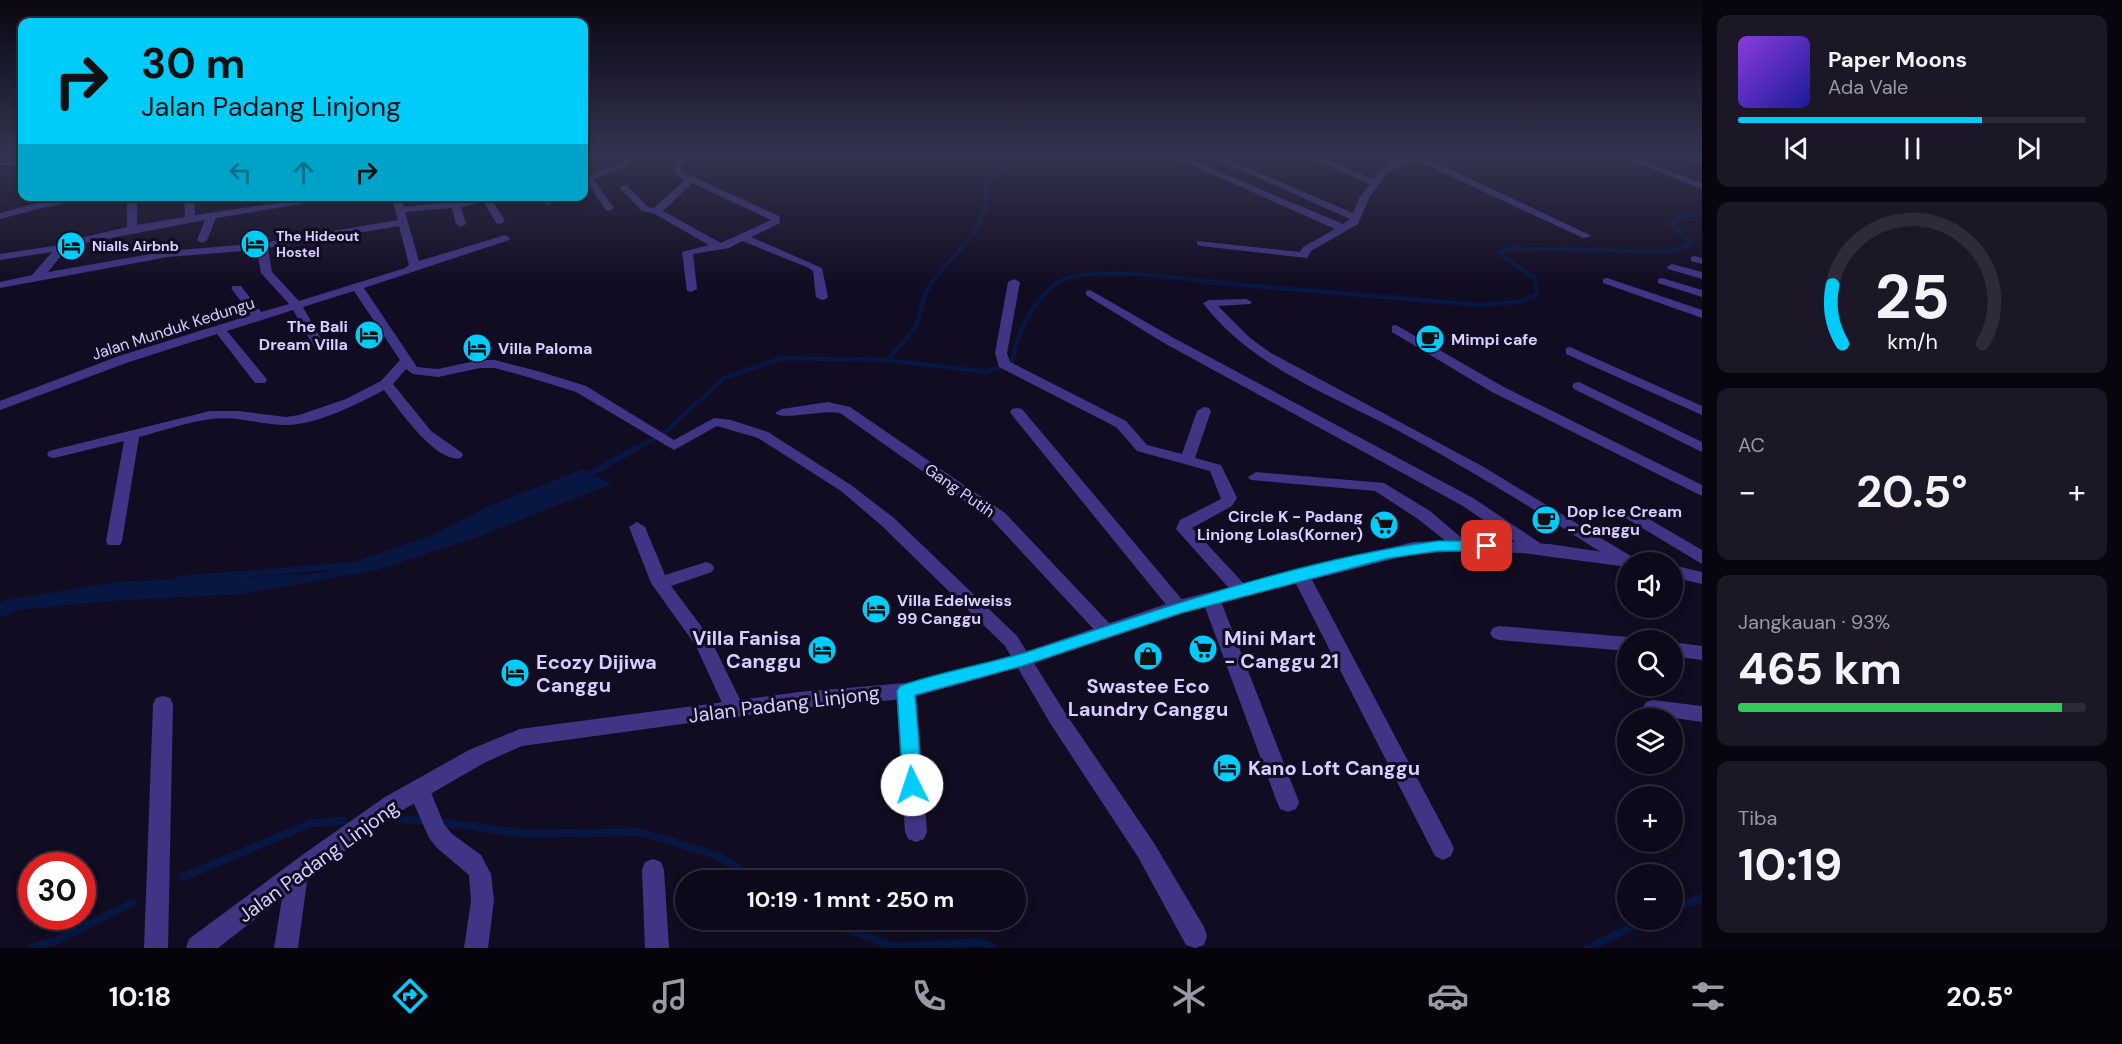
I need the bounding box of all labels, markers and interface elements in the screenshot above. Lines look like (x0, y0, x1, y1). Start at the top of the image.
text: 30 m (141, 36, 245, 91)
icon: right (42, 42, 120, 120)
text: Paper Moons (1828, 45, 1967, 74)
text: Ada Vale (1828, 74, 1908, 100)
text: Jalan Padang Linjong (141, 89, 401, 124)
icon: previous (1780, 132, 1813, 165)
icon: pause (1896, 132, 1929, 165)
icon: next (2012, 132, 2045, 165)
icon: left (224, 156, 257, 189)
icon: ahead (287, 156, 320, 189)
icon: right (350, 156, 383, 189)
place label: The Hideout Hostel (276, 227, 359, 261)
hotel icon: The Hideout Hostel (239, 228, 271, 260)
hotel icon: Nialls Airbnb (55, 230, 87, 262)
place label: Nialls Airbnb (92, 237, 179, 255)
text: 25 (1875, 257, 1949, 338)
street label: Jalan Munduk Kedungu (89, 292, 257, 365)
place label: The Bali Dream Villa (259, 316, 348, 355)
hotel icon: The Bali Dream Villa (353, 319, 385, 351)
cafe icon: Mimpi cafe (1414, 323, 1446, 355)
place label: Mimpi cafe (1451, 329, 1538, 350)
text: km/h (1887, 329, 1937, 357)
hotel icon: Villa Paloma (461, 332, 493, 364)
place label: Villa Paloma (498, 338, 593, 359)
text: AC (1738, 432, 1765, 458)
street label: Gang Putih (921, 459, 999, 522)
text: 20.5° (1856, 462, 1968, 521)
text: − (1738, 470, 1756, 513)
text: + (2068, 470, 2086, 513)
place label: Dop Ice Cream - Canggu (1567, 501, 1682, 540)
cafe icon: Dop Ice Cream - Canggu (1530, 504, 1562, 536)
place label: Circle K - Padang Linjong Lolas(Korner) (1197, 506, 1363, 545)
supermarket icon: Circle K - Padang Linjong Lolas(Korner) (1368, 509, 1400, 541)
pin (1461, 520, 1512, 571)
icon: arrive (1470, 529, 1503, 562)
map controls (1617, 552, 1683, 930)
button: sound (1617, 552, 1683, 618)
place label: Villa Edelweiss 99 Canggu (897, 590, 1012, 629)
hotel icon: Villa Edelweiss 99 Canggu (860, 593, 892, 625)
text: Jangkauan · 93% (1738, 609, 1890, 635)
place label: Villa Fanisa Canggu (692, 625, 801, 674)
place label: Mini Mart - Canggu 21 (1224, 625, 1339, 674)
button: search (1617, 630, 1683, 696)
supermarket icon: Mini Mart - Canggu 21 (1187, 633, 1219, 665)
hotel icon: Villa Fanisa Canggu (806, 634, 838, 666)
text: 465 km (1738, 639, 1902, 698)
shop icon: Swastee Eco Laundry Canggu (1132, 640, 1164, 672)
place label: Ecozy Dijiwa Canggu (536, 649, 657, 698)
hotel icon: Ecozy Dijiwa Canggu (499, 657, 531, 689)
place label: Swastee Eco Laundry Canggu (1068, 673, 1228, 722)
street label: Jalan Padang Linjong (687, 679, 881, 729)
button: layers (1617, 708, 1683, 774)
hotel icon: Kano Loft Canggu (1211, 752, 1243, 784)
position arrow (880, 753, 944, 817)
place label: Kano Loft Canggu (1248, 755, 1420, 781)
button: + (1617, 786, 1683, 852)
street label: Jalan Padang Linjong (232, 794, 404, 928)
text: Tiba (1738, 805, 1777, 831)
text: 10:19 (1738, 835, 1842, 894)
speed limit sign: 30 (18, 852, 96, 930)
button: − (1617, 864, 1683, 930)
text: 10:19 · 1 mnt · 250 m (747, 885, 954, 914)
icon: directions (389, 975, 431, 1017)
icon: music (649, 975, 691, 1017)
icon: phone (908, 975, 950, 1017)
icon: climate (1168, 975, 1210, 1017)
icon: car (1427, 975, 1469, 1017)
icon: filters (1687, 975, 1729, 1017)
text: 10:18 (109, 979, 171, 1014)
text: 20.5° (1946, 979, 2013, 1014)

